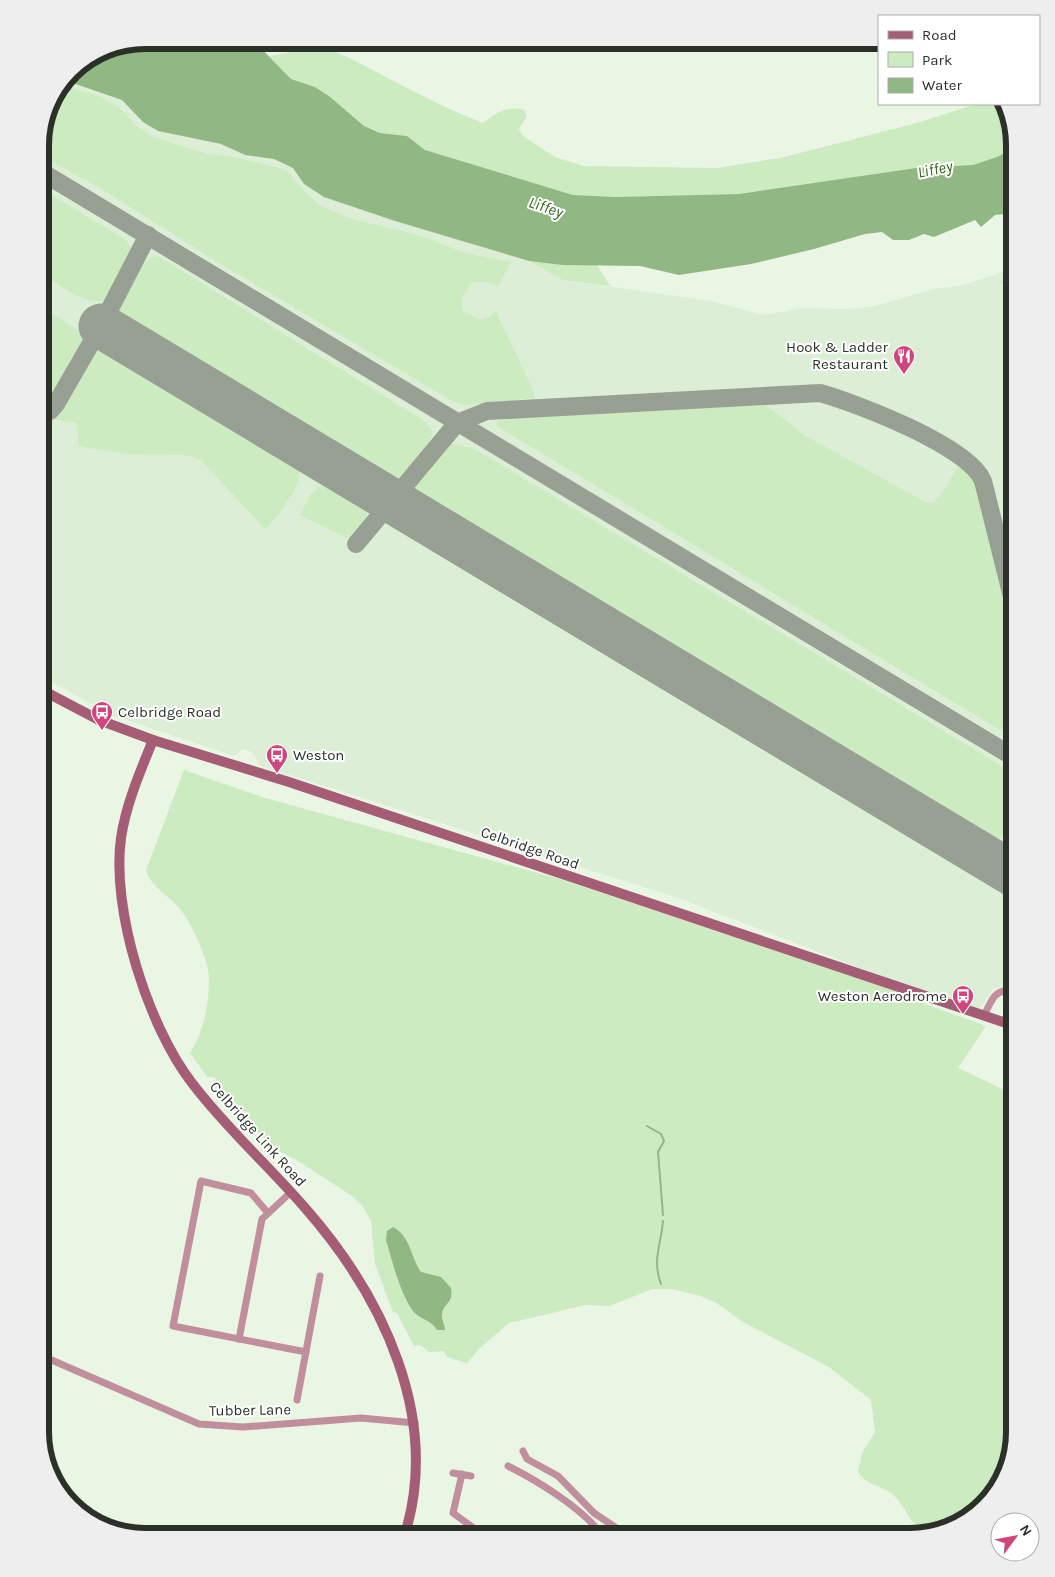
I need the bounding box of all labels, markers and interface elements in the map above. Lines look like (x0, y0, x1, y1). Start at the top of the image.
legend (878, 15, 1040, 105)
text: Road (922, 26, 957, 44)
text: Park (922, 51, 952, 69)
text: Water (922, 76, 963, 94)
water label: Liffey (916, 156, 955, 182)
water label: Liffey (526, 192, 567, 222)
place label: Hook & Ladder Restaurant (786, 338, 889, 373)
restaurant icon: Hook & Ladder Restaurant (892, 344, 916, 375)
bus stop icon: Celbridge Road (90, 700, 114, 731)
place label: Celbridge Road (118, 703, 221, 721)
bus stop icon: Weston (265, 743, 289, 774)
place label: Weston (293, 746, 344, 764)
street label: Celbridge Road (478, 823, 582, 873)
bus stop icon: Weston Aerodrome (951, 984, 975, 1015)
place label: Weston Aerodrome (818, 987, 947, 1005)
street label: Celbridge Link Road (206, 1078, 310, 1190)
street label: Tubber Lane (209, 1400, 291, 1420)
north arrow (990, 1512, 1040, 1562)
text: N (1016, 1522, 1035, 1539)

